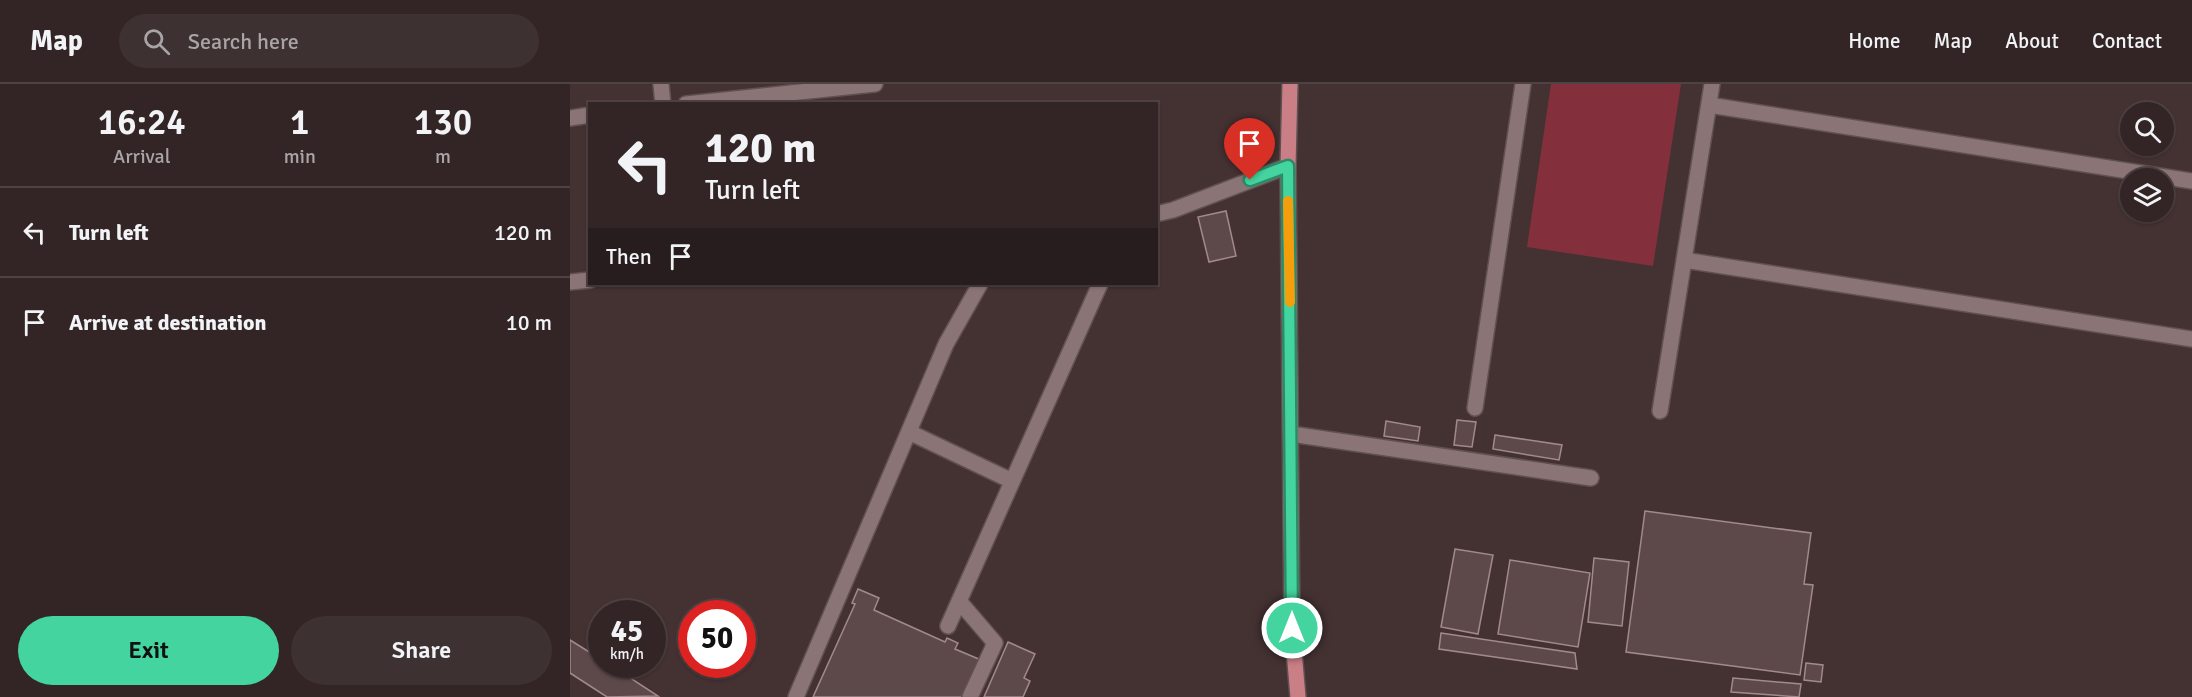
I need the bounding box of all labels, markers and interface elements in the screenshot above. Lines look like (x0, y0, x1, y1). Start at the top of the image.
search box (119, 14, 539, 68)
text: Map (30, 24, 83, 58)
icon: search (140, 25, 173, 58)
text: Search here (188, 28, 299, 55)
text: Home (1848, 28, 1901, 54)
text: Map (1934, 28, 1972, 54)
text: About (2005, 28, 2059, 54)
text: Contact (2092, 28, 2162, 54)
text: 16:24 (98, 100, 186, 145)
text: 1 (290, 100, 310, 145)
text: 130 (414, 100, 472, 145)
map controls (2120, 102, 2174, 222)
button: search (2120, 102, 2174, 156)
pin (1224, 118, 1275, 180)
text: 120 m (705, 123, 816, 174)
icon: left (606, 126, 684, 204)
icon: arrive (1233, 127, 1266, 160)
text: Arrival (113, 144, 171, 169)
text: min (284, 144, 316, 169)
text: m (435, 144, 451, 169)
button: layers (2120, 168, 2174, 222)
text: Turn left (705, 174, 800, 207)
icon: left (18, 216, 51, 249)
text: Turn left (69, 219, 149, 246)
text: 120 m (494, 219, 552, 246)
icon: arrive (664, 240, 697, 273)
text: Then (606, 243, 652, 270)
icon: arrive (18, 306, 51, 339)
text: Arrive at destination (69, 309, 266, 336)
text: 10 m (506, 309, 552, 336)
position arrow (1260, 596, 1324, 660)
speed limit sign: 50 (678, 600, 756, 678)
text: 45 (611, 613, 643, 650)
button: Exit (18, 616, 279, 685)
button: Share (291, 616, 552, 685)
text: km/h (610, 645, 644, 663)

